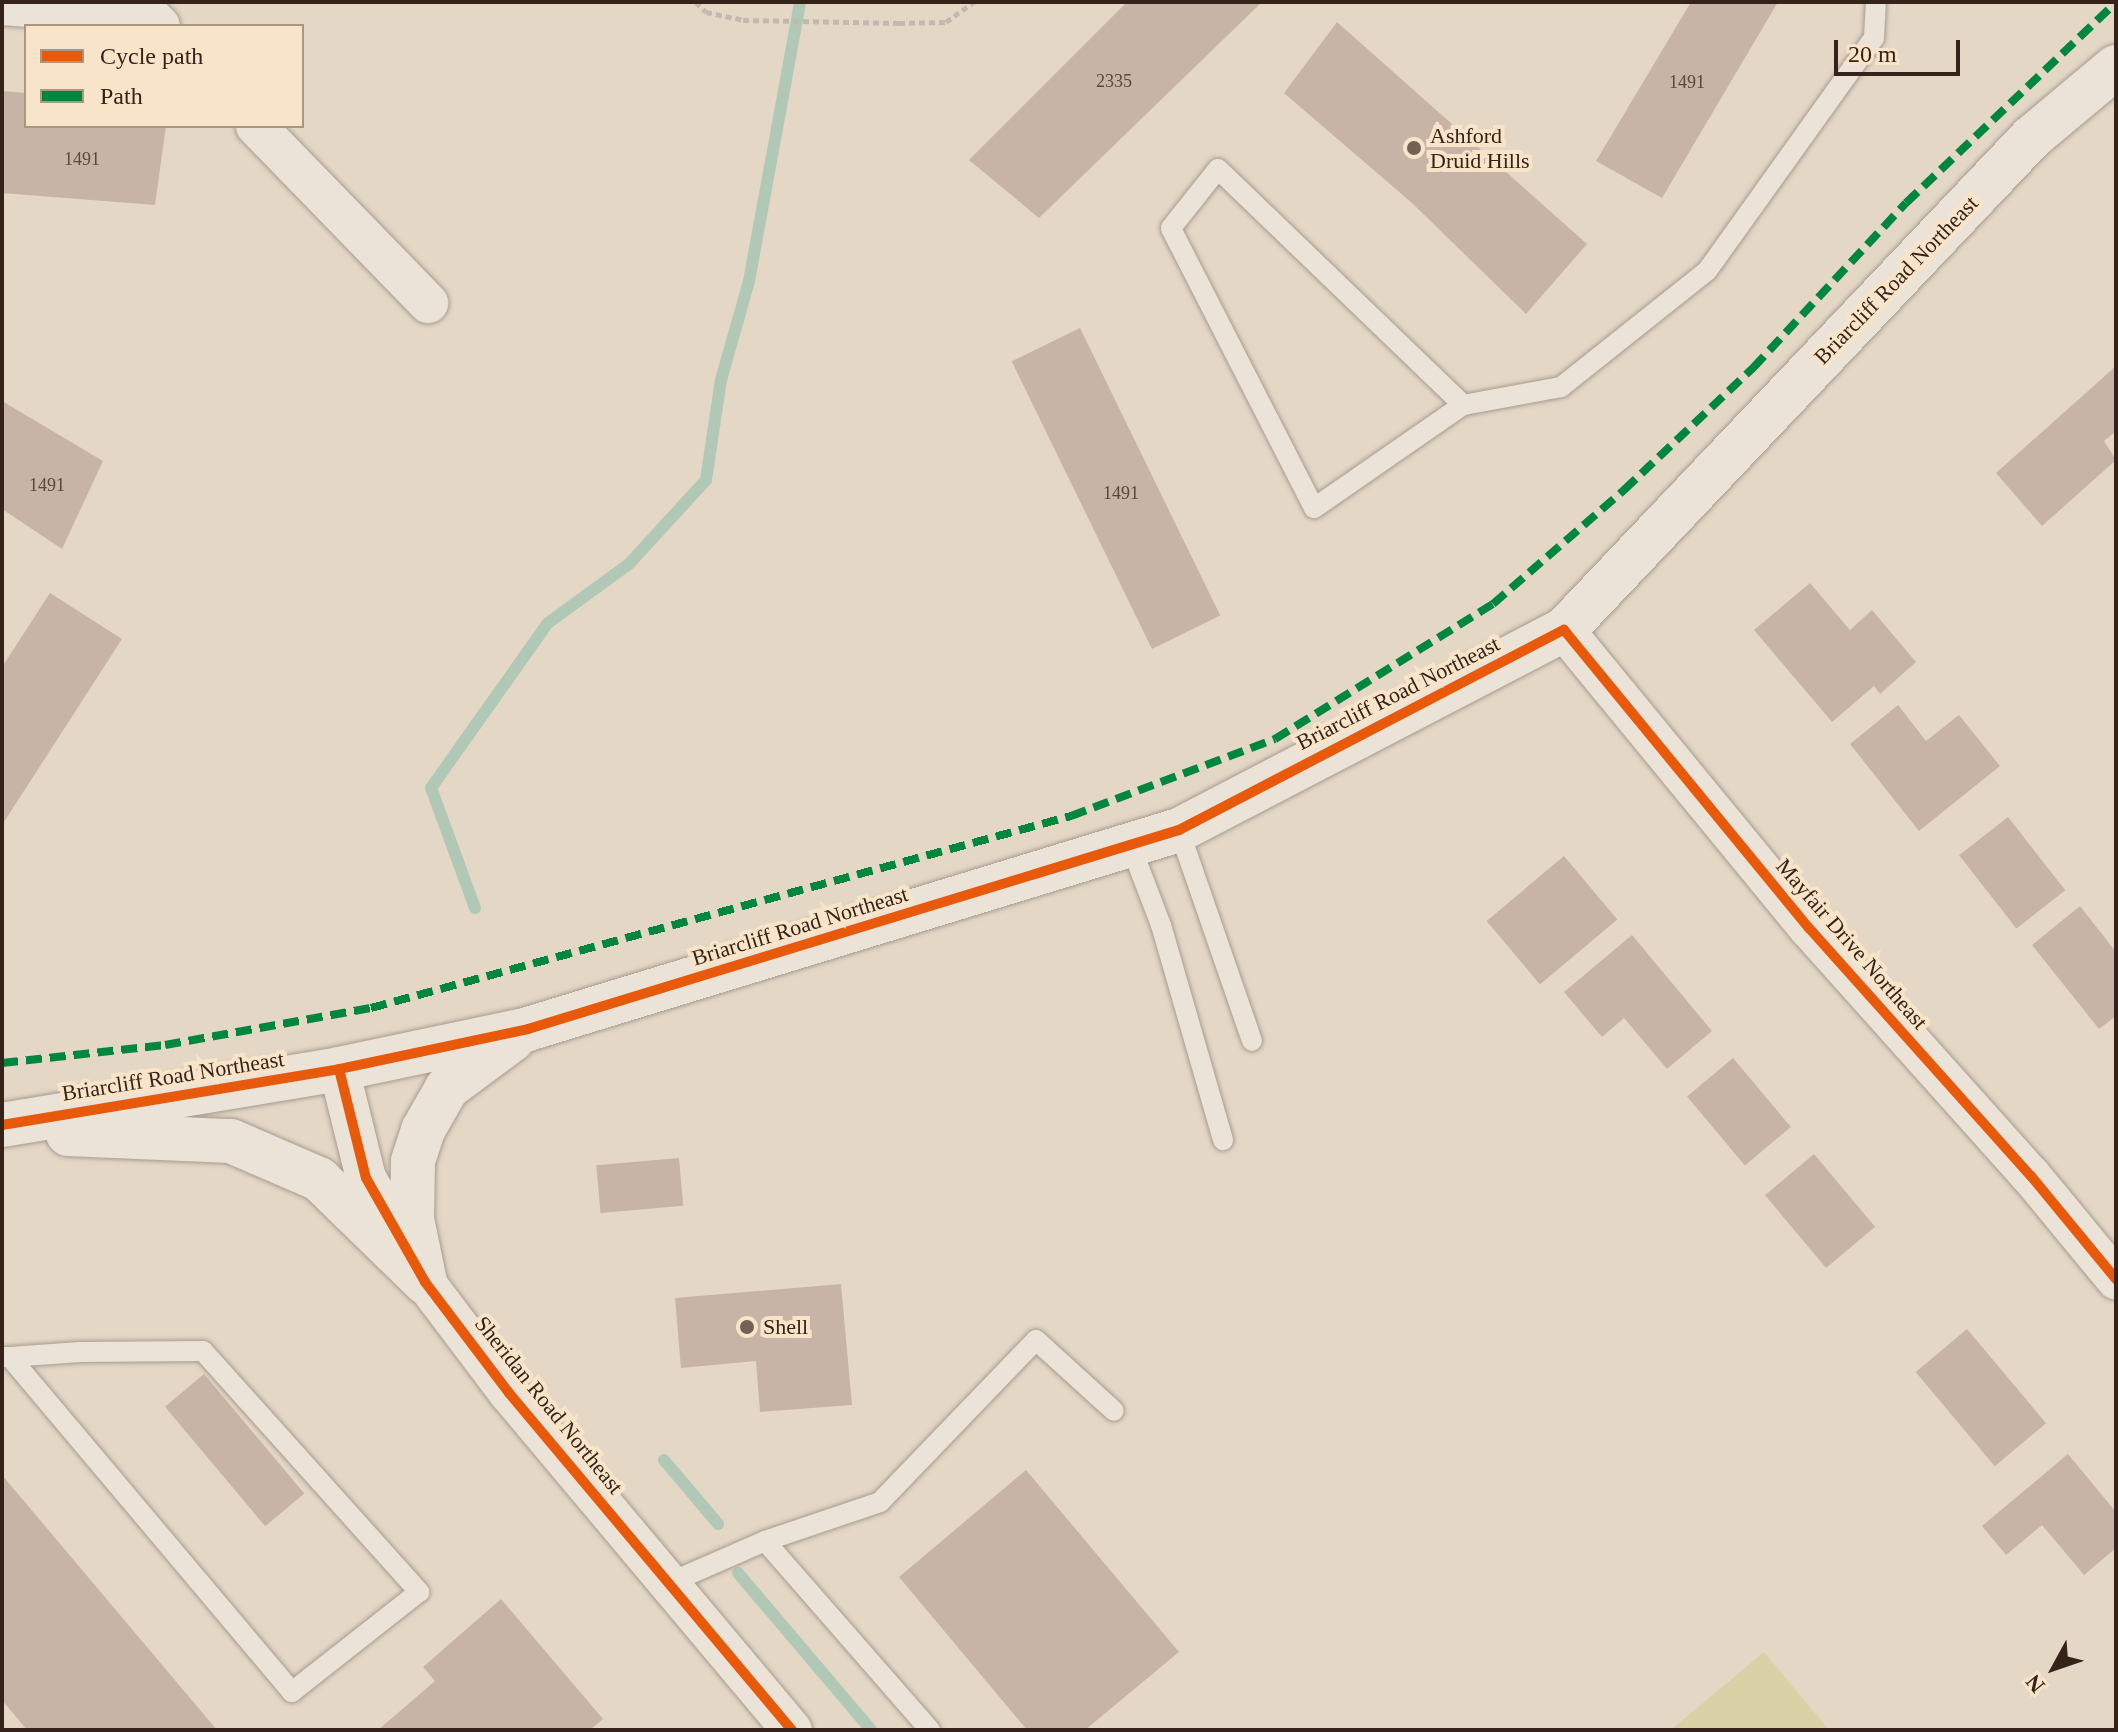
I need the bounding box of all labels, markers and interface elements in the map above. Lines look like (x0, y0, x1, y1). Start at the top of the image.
legend (24, 24, 304, 128)
scale bar (1838, 24, 1964, 74)
text: 20 m (1848, 41, 1897, 67)
text: Cycle path (100, 43, 203, 69)
house number: 2335 (1096, 70, 1132, 92)
house number: 1491 (1669, 71, 1705, 93)
text: Path (100, 83, 143, 109)
place label: Ashford Druid Hills (1430, 122, 1530, 174)
marker: Ashford Druid Hills (1405, 139, 1423, 157)
house number: 1491 (64, 148, 100, 170)
street label: Briarcliff Road Northeast (1809, 190, 1983, 370)
house number: 1491 (29, 474, 65, 496)
house number: 1491 (1103, 482, 1139, 504)
street label: Briarcliff Road Northeast (1292, 630, 1504, 756)
street label: Mayfair Drive Northeast (1771, 853, 1933, 1035)
street label: Briarcliff Road Northeast (689, 881, 911, 971)
street label: Briarcliff Road Northeast (60, 1045, 286, 1107)
street label: Sheridan Road Northeast (469, 1311, 629, 1499)
place label: Shell (763, 1314, 808, 1340)
marker: Shell (738, 1318, 756, 1336)
north arrow (2014, 1628, 2094, 1708)
text: N (2021, 1670, 2050, 1698)

